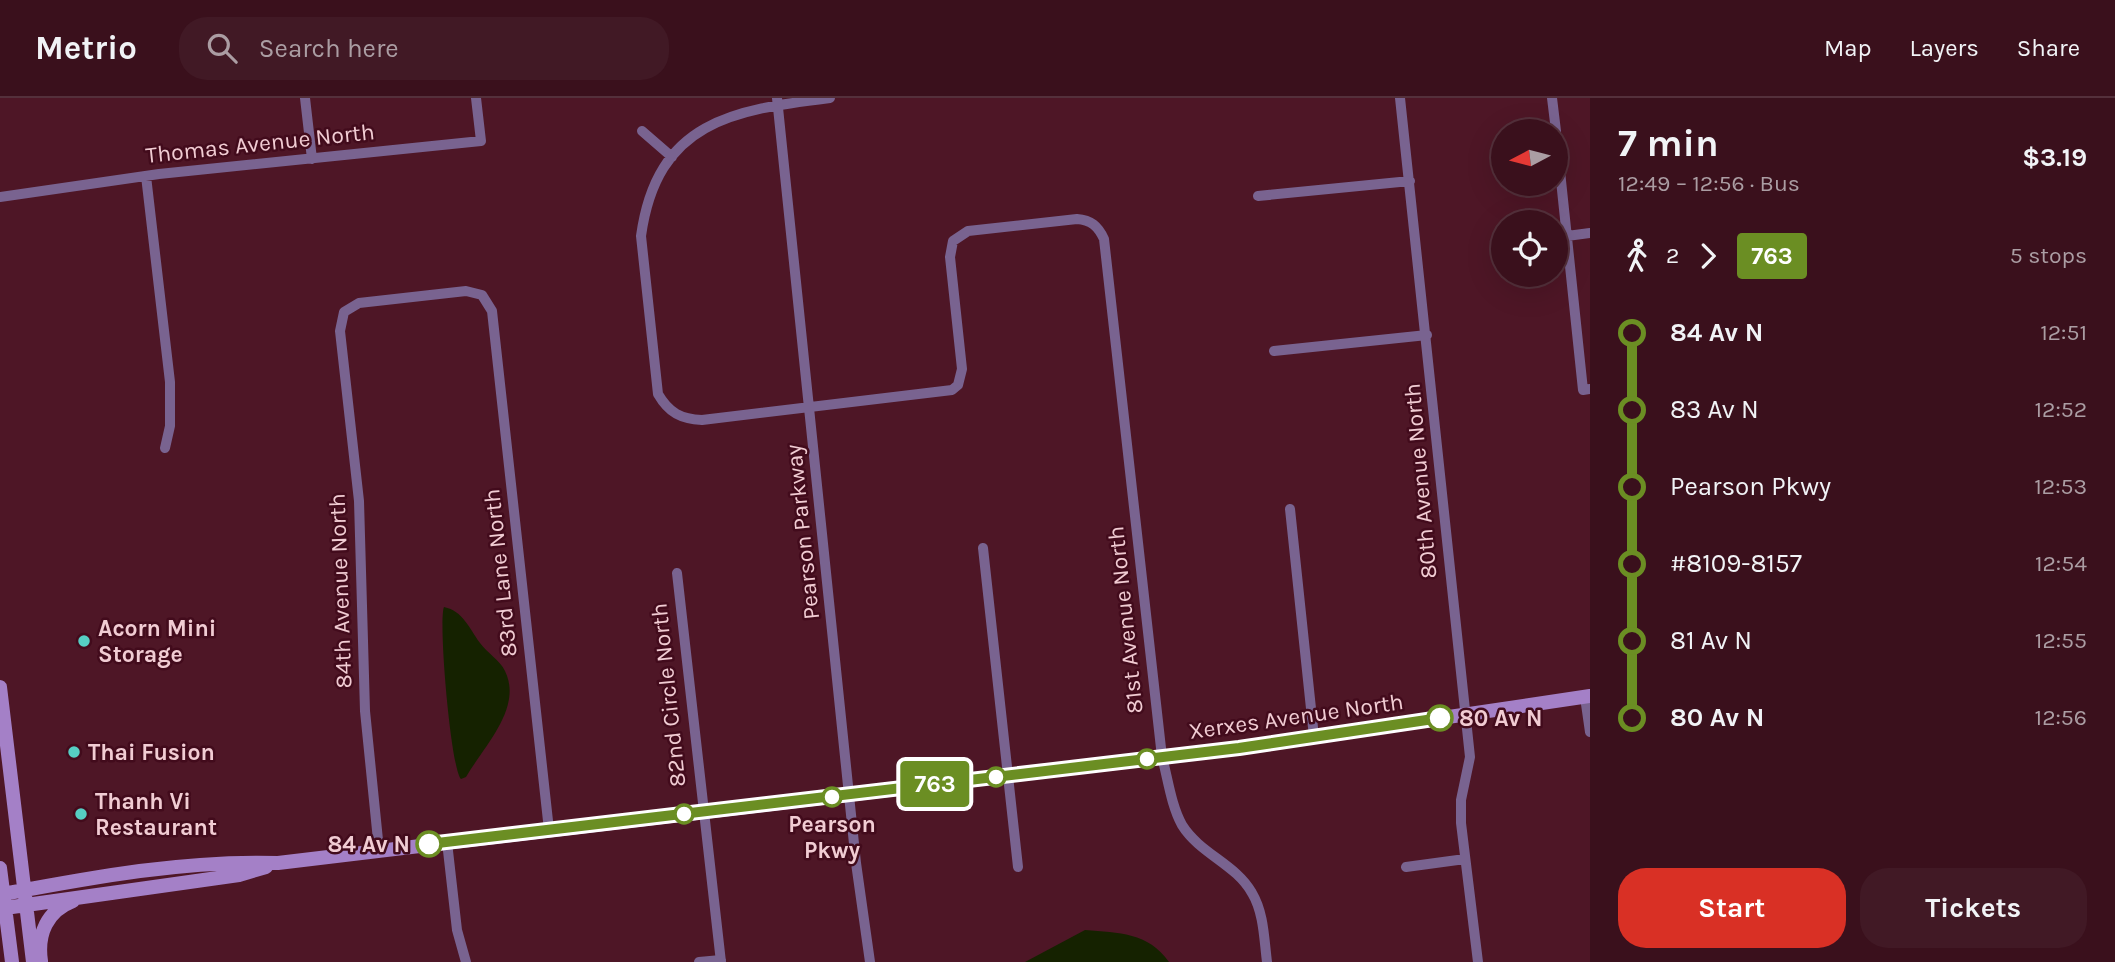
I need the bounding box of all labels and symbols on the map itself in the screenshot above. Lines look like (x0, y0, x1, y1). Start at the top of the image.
street label: Thomas Avenue North (144, 118, 376, 169)
north arrow (1491, 119, 1568, 196)
street label: 80th Avenue North (1399, 382, 1442, 580)
street label: Pearson Parkway (780, 443, 825, 621)
street label: 83rd Lane North (478, 488, 523, 658)
street label: 84th Avenue North (324, 493, 357, 689)
street label: 81st Avenue North (1102, 525, 1149, 715)
street label: 82nd Circle North (645, 602, 692, 788)
place label: Acorn Mini Storage (98, 615, 216, 668)
marker: Acorn Mini Storage (76, 633, 92, 649)
street label: Xerxes Avenue North (1187, 688, 1405, 745)
marker: 80 Av N (1427, 705, 1453, 731)
place label: 80 Av N (1459, 705, 1542, 732)
place label: Thai Fusion (88, 739, 215, 766)
marker: Thai Fusion (66, 744, 82, 760)
unlabelled marker (1137, 749, 1157, 769)
line badge: 763 (895, 761, 975, 807)
unlabelled marker (986, 767, 1006, 787)
marker: Pearson Pkwy (822, 787, 842, 807)
place label: Thanh Vi Restaurant (95, 788, 217, 841)
unlabelled marker (674, 804, 694, 824)
marker: Thanh Vi Restaurant (73, 806, 89, 822)
place label: Pearson Pkwy (788, 811, 876, 864)
place label: 84 Av N (327, 831, 410, 858)
marker: 84 Av N (416, 831, 442, 857)

